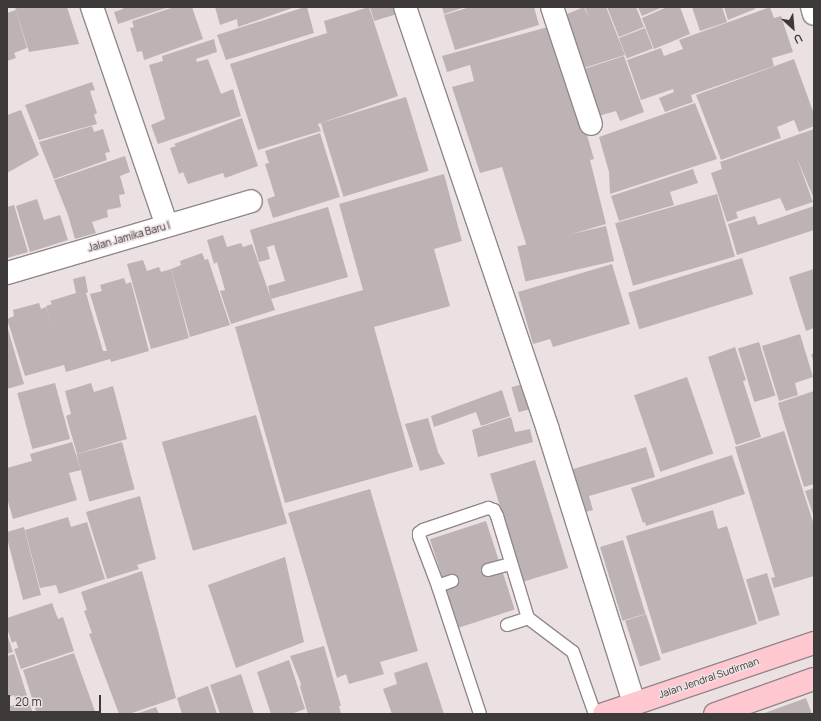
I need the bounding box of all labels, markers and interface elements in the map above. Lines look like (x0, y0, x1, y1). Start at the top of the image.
north arrow (773, 8, 813, 48)
text: U (792, 31, 805, 48)
street label: Jalan Jamika Baru I (86, 220, 172, 254)
street label: Jalan Jendral Sudirman (657, 655, 761, 701)
scale bar (10, 687, 103, 713)
text: 20 m (15, 693, 42, 710)

